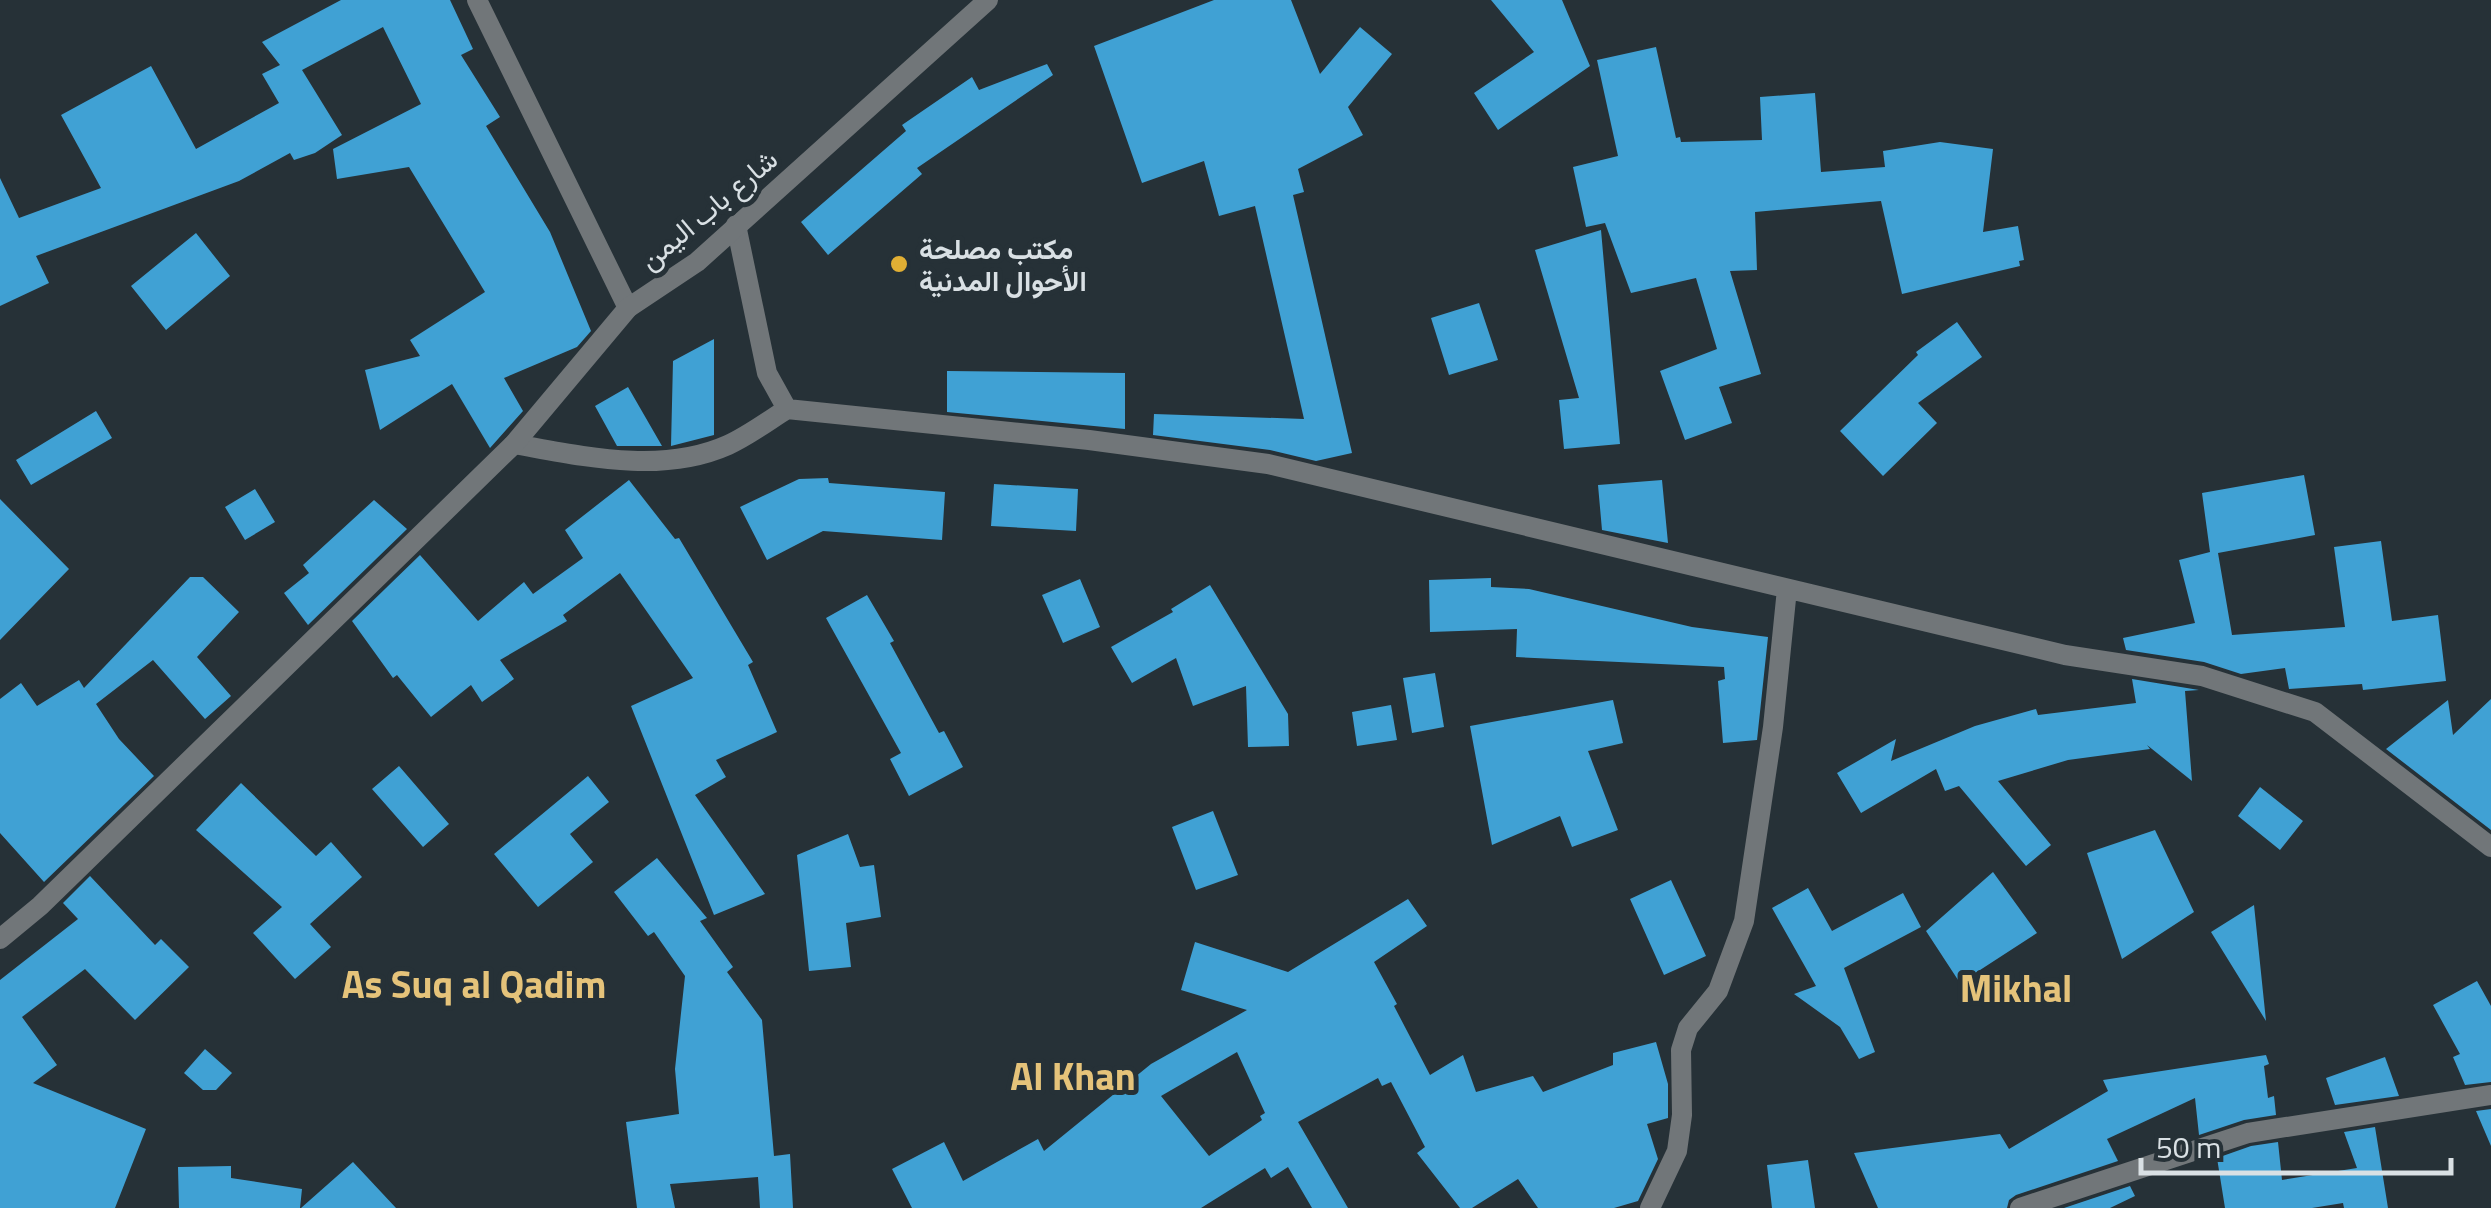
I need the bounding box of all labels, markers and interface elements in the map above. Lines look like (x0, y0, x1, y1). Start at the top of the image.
street label: شارع باب اليمن (629, 138, 787, 280)
place label: مكتب مصلحة الأحوال المدنية (919, 227, 1087, 302)
marker: مكتب مصلحة الأحوال المدنية (888, 253, 910, 275)
district label: As Suq al Qadim (342, 955, 606, 1013)
district label: Mikhal (1960, 959, 2072, 1017)
district label: Al Khan (1010, 1047, 1136, 1105)
scale bar (2141, 1113, 2451, 1175)
text: 50 m (2156, 1124, 2221, 1170)

